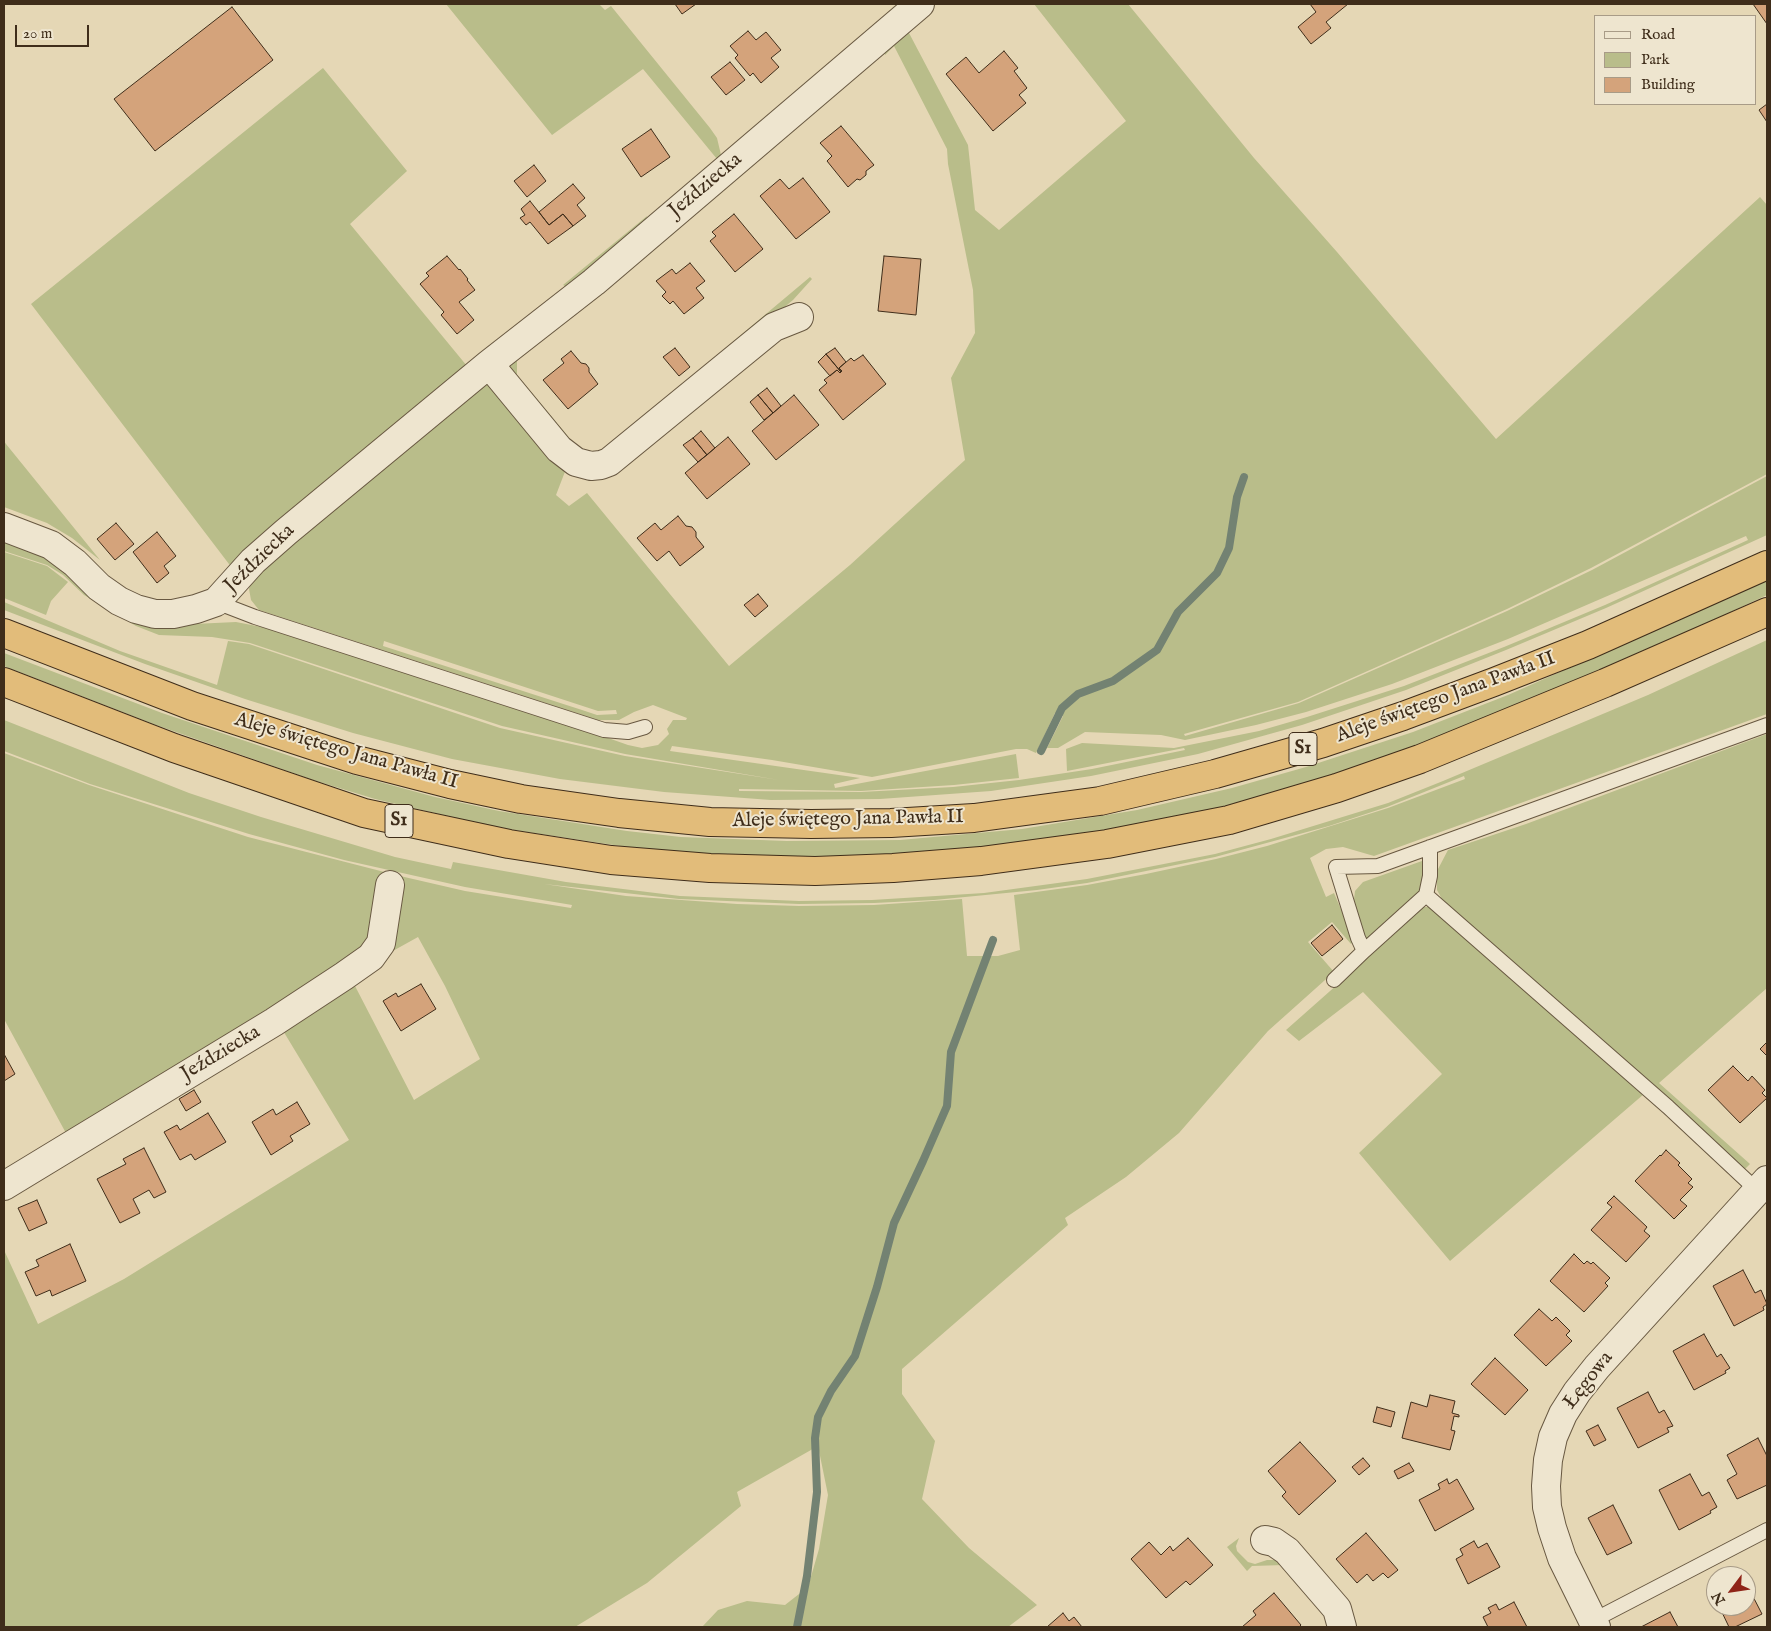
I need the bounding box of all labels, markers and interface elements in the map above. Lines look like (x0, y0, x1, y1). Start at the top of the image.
scale bar (18, 15, 91, 47)
legend (1594, 15, 1756, 105)
text: 20 m (23, 24, 52, 43)
text: Road (1641, 25, 1675, 44)
text: Park (1641, 50, 1670, 69)
text: Building (1641, 75, 1695, 94)
street label: Jeździecka (664, 148, 748, 224)
street label: Jeździecka (220, 520, 300, 598)
street label: Aleje świętego Jana Pawła II (1333, 647, 1559, 749)
street label: Aleje świętego Jana Pawła II (231, 709, 461, 795)
road number: S1 (1289, 732, 1317, 766)
road number: S1 (385, 804, 413, 838)
street label: Aleje świętego Jana Pawła II (732, 806, 964, 834)
street label: Jeździecka (177, 1021, 265, 1087)
street label: Łęgowa (1559, 1347, 1619, 1415)
north arrow (1706, 1566, 1756, 1616)
text: N (1708, 1588, 1730, 1608)

